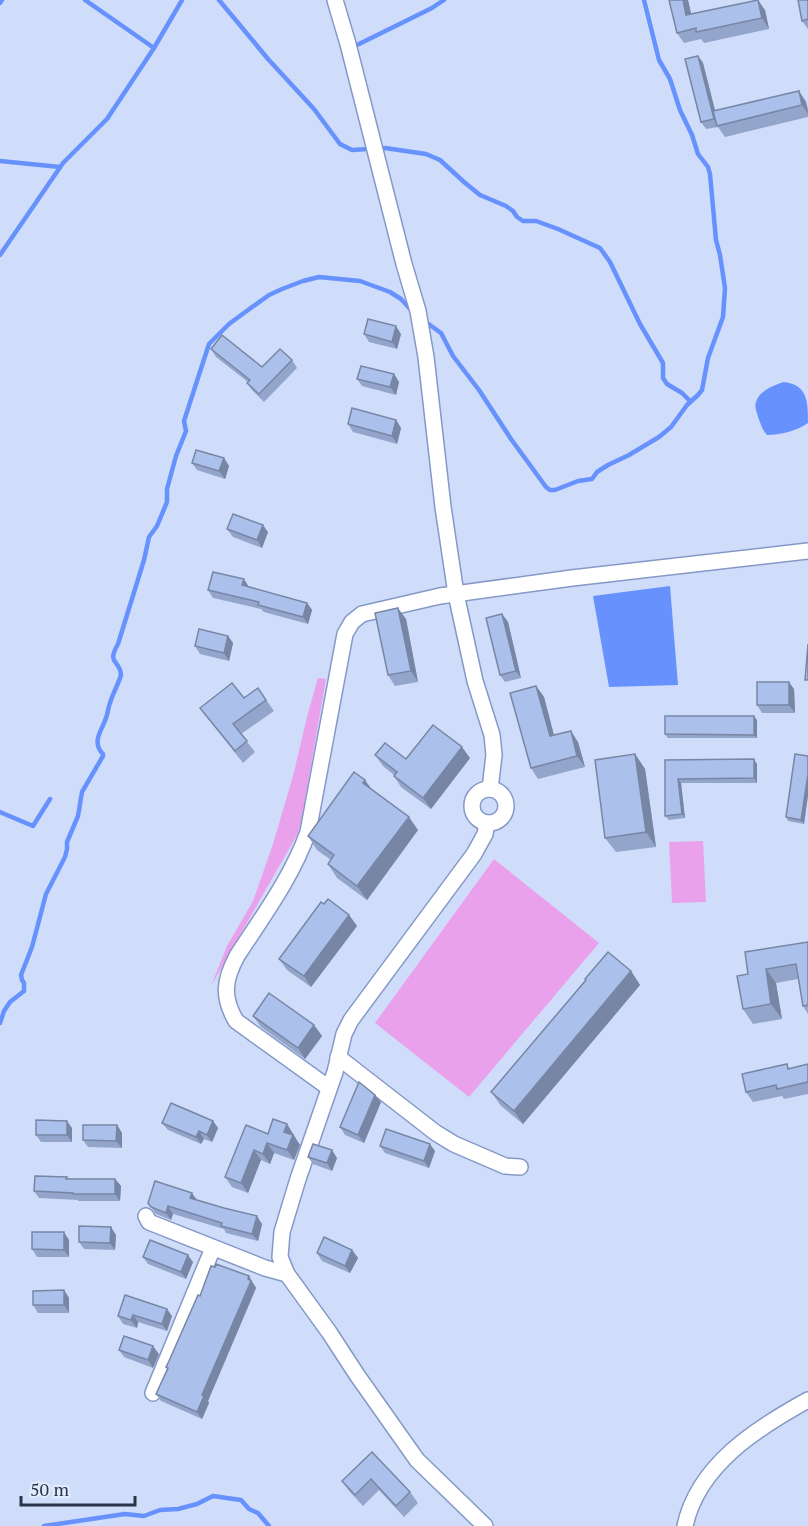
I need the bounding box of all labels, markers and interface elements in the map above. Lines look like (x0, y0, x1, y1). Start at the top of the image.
scale bar (21, 1469, 135, 1507)
text: 50 m (30, 1477, 70, 1501)

